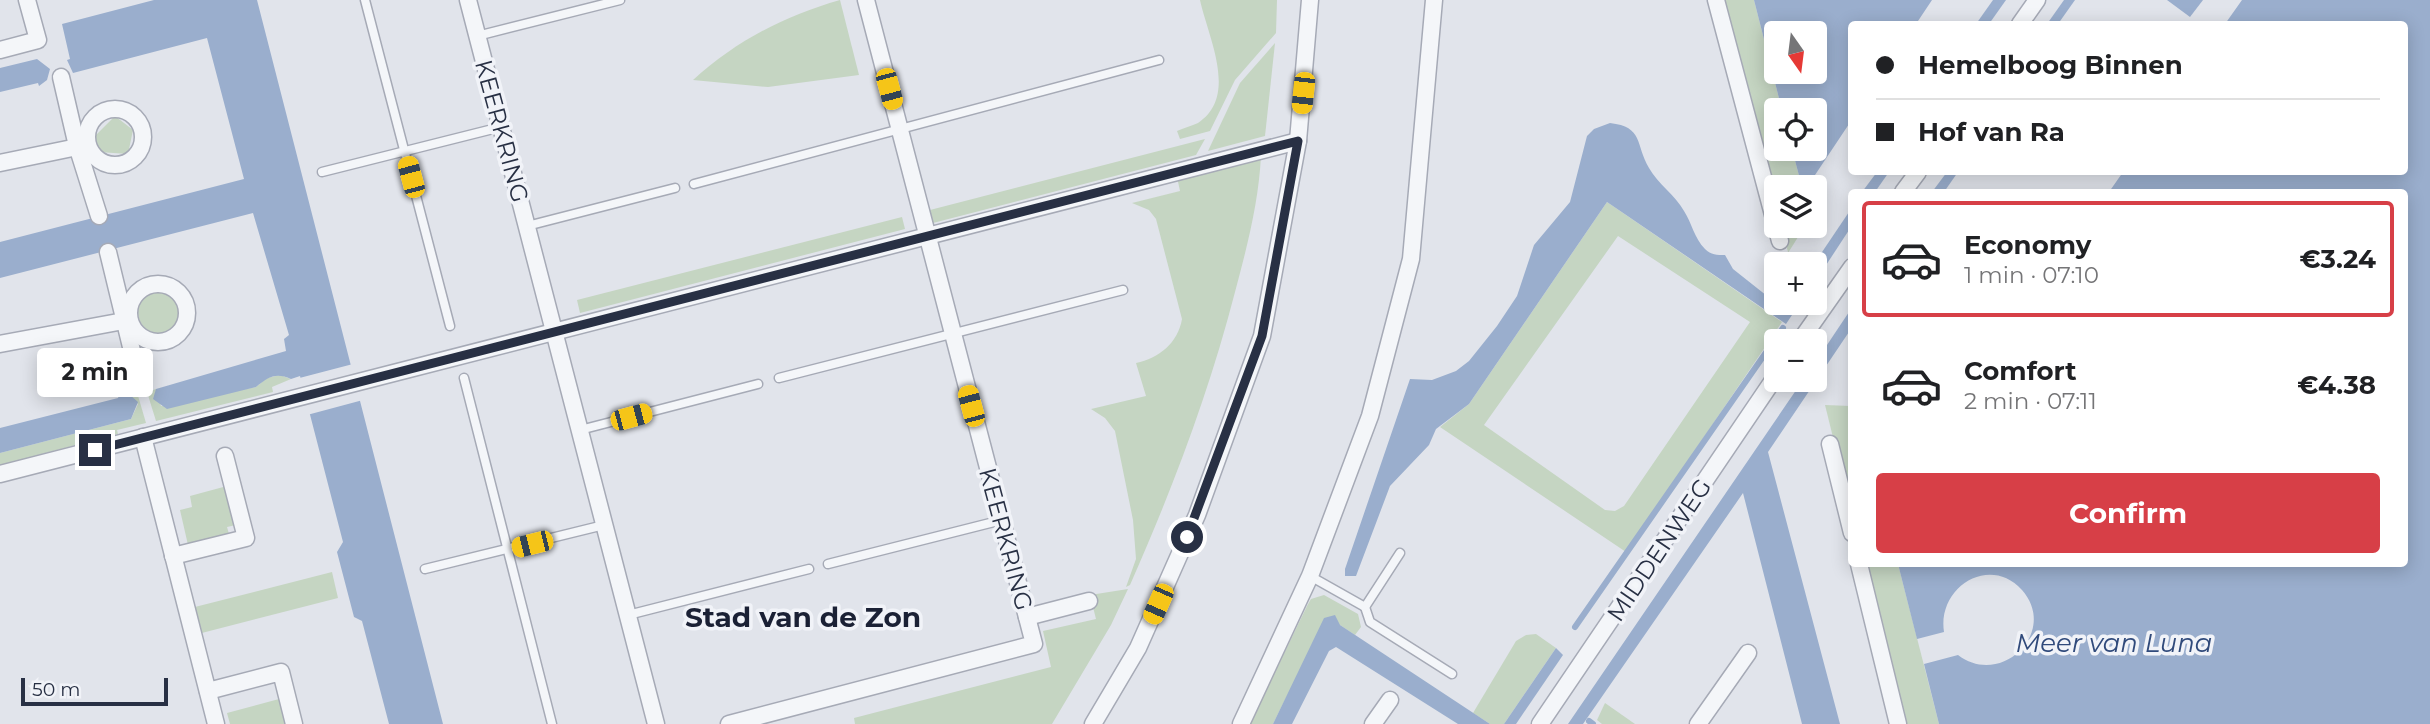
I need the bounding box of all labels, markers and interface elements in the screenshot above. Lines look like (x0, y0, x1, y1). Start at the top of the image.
north arrow (1764, 21, 1827, 84)
map controls (1764, 21, 1827, 392)
text: Hemelboog Binnen (1918, 49, 2183, 81)
street label: KEERKRING (469, 57, 535, 205)
car (874, 66, 905, 112)
car (1291, 71, 1316, 115)
button: locate (1764, 98, 1827, 161)
text: Hof van Ra (1918, 116, 2065, 148)
car (396, 154, 427, 200)
button: layers (1764, 175, 1827, 238)
icon: car (1880, 228, 1943, 291)
text: Economy (1964, 229, 2091, 261)
text: €3.24 (2299, 243, 2376, 275)
button: + (1764, 252, 1827, 315)
text: 1 min · 07:10 (1964, 261, 2099, 289)
button: − (1764, 329, 1827, 392)
callout: 2 min (37, 349, 153, 398)
icon: car (1880, 354, 1943, 417)
text: Comfort (1964, 355, 2076, 387)
text: 2 min (61, 358, 129, 386)
text: €4.38 (2297, 369, 2376, 401)
car (956, 383, 987, 429)
text: 2 min · 07:11 (1964, 387, 2097, 415)
car (608, 401, 655, 433)
route end (79, 434, 111, 466)
street label: KEERKRING (973, 465, 1039, 613)
street label: MIDDENWEG (1601, 473, 1717, 627)
button: Confirm (1876, 473, 2380, 553)
route start (1171, 521, 1203, 553)
car (510, 529, 555, 559)
car (1140, 581, 1177, 627)
district label: Stad van de Zon (685, 600, 921, 634)
water label: Meer van Luna (2016, 627, 2212, 659)
scale bar (21, 675, 168, 707)
text: 50 m (32, 678, 80, 701)

